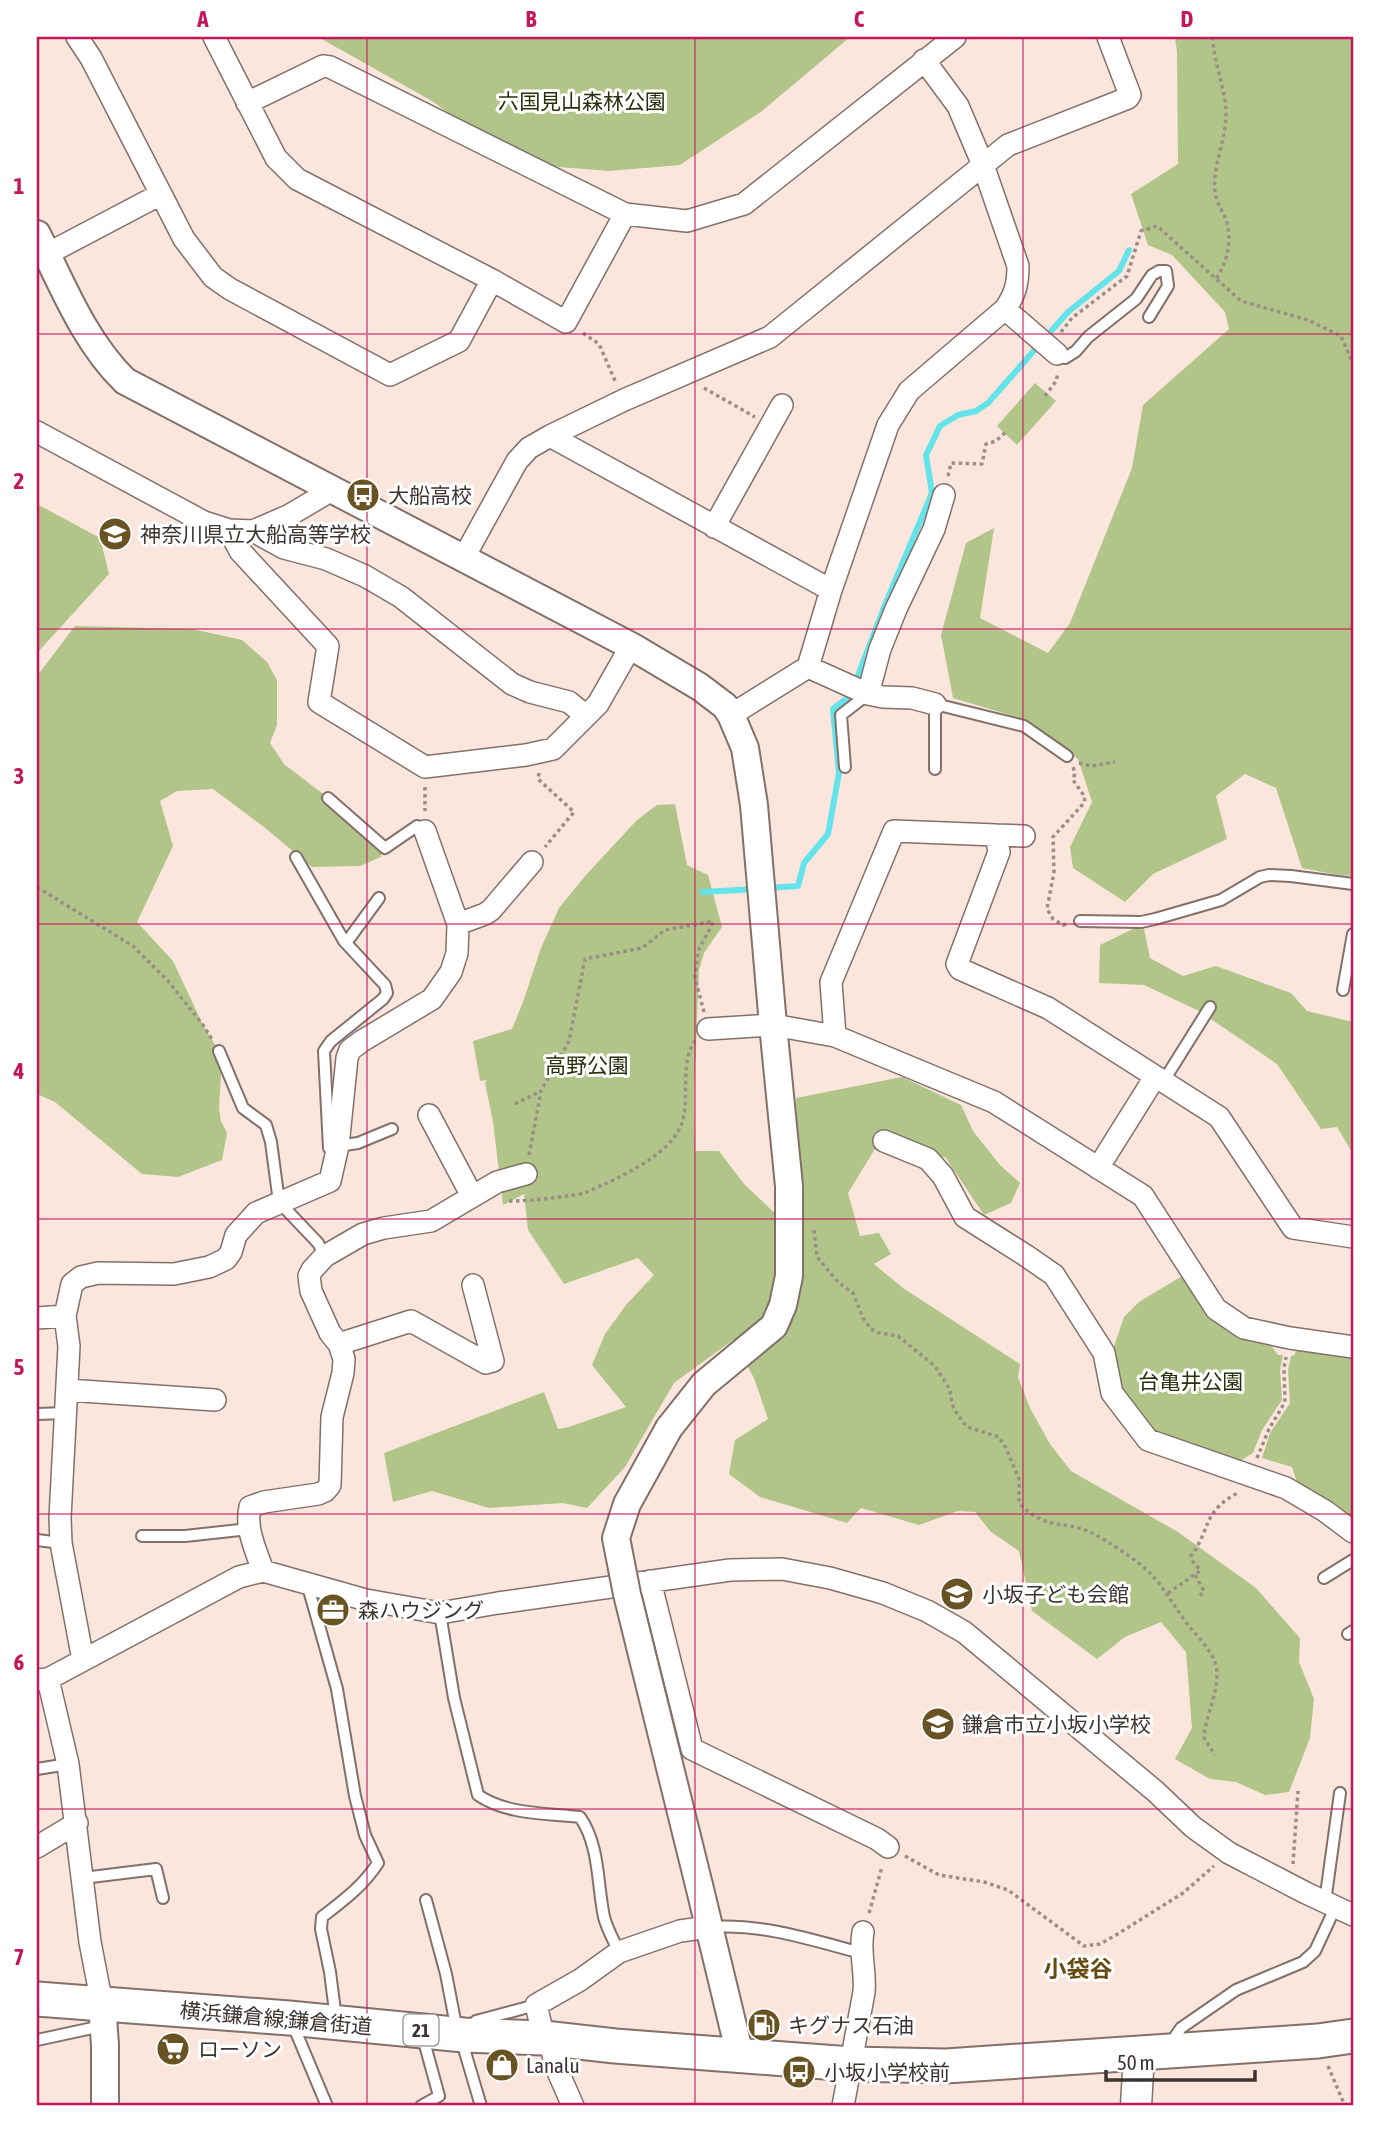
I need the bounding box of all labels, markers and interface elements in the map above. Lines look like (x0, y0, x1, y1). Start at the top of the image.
text: A (196, 6, 209, 32)
text: B (526, 6, 537, 32)
text: C (854, 6, 865, 32)
text: D (1181, 6, 1194, 32)
park label: 六国見山森林公園 (498, 89, 666, 113)
text: 1 (14, 173, 25, 199)
text: 2 (14, 468, 24, 494)
bus stop icon: 大船高校 (344, 476, 382, 514)
place label: 大船高校 (388, 483, 472, 507)
school or university icon: 神奈川県立大船高等学校 (96, 515, 134, 553)
place label: 神奈川県立大船高等学校 (140, 522, 371, 546)
text: 3 (14, 763, 24, 789)
park label: 高野公園 (545, 1053, 629, 1077)
text: 4 (13, 1058, 25, 1084)
text: 5 (14, 1354, 25, 1380)
park label: 台亀井公園 (1139, 1369, 1244, 1393)
school or university icon: 小坂子ども会館 (938, 1575, 976, 1613)
place label: 小坂子ども会館 (982, 1582, 1129, 1606)
office icon: 森ハウジング (314, 1591, 352, 1629)
place label: 森ハウジング (358, 1598, 484, 1622)
text: 6 (14, 1649, 25, 1675)
school or university icon: 鎌倉市立小坂小学校 (919, 1705, 957, 1743)
place label: 鎌倉市立小坂小学校 (962, 1712, 1151, 1736)
text: 7 (14, 1944, 24, 1970)
district label: 小袋谷 (1044, 1956, 1113, 1982)
street label: 横浜鎌倉線;鎌倉街道 (179, 1998, 373, 2038)
fuel station icon: キグナス石油 (745, 2006, 783, 2044)
place label: キグナス石油 (788, 2013, 914, 2037)
road number: 21 (404, 2014, 438, 2046)
supermarket icon: ローソン (154, 2030, 192, 2068)
place label: ローソン (198, 2037, 282, 2061)
scale bar (1106, 2038, 1255, 2082)
shop icon: Lanalu (483, 2046, 521, 2084)
text: 50 m (1117, 2050, 1155, 2074)
place label: Lanalu (526, 2053, 580, 2077)
bus stop icon: 小坂小学校前 (780, 2053, 818, 2091)
place label: 小坂小学校前 (824, 2060, 950, 2084)

